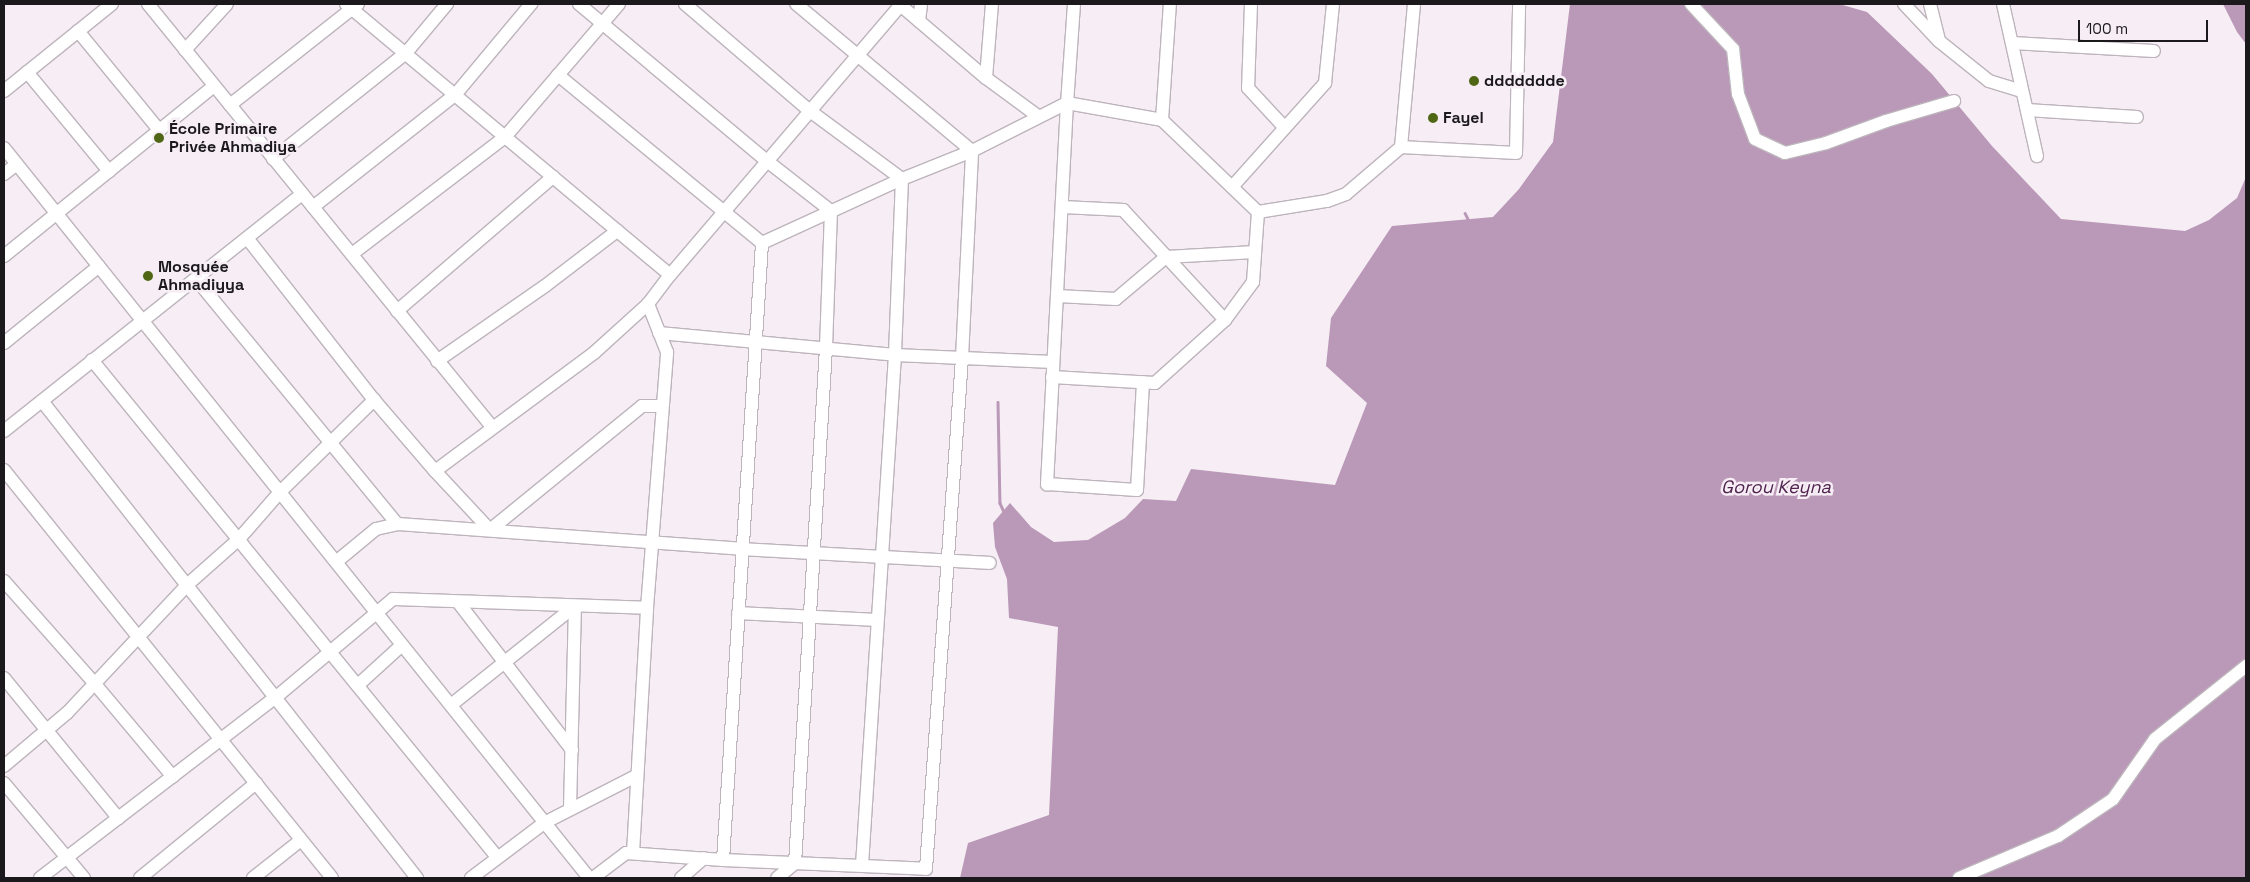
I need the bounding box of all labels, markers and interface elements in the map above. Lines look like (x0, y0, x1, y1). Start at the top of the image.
scale bar (2080, 10, 2210, 42)
text: 100 m (2086, 19, 2128, 38)
place label: ddddddde (1484, 71, 1565, 91)
marker: ddddddde (1468, 75, 1480, 87)
place label: Fayel (1443, 108, 1484, 128)
marker: Fayel (1427, 112, 1439, 124)
place label: École Primaire Privée Ahmadiya (169, 119, 297, 157)
marker: École Primaire Privée Ahmadiya (153, 132, 165, 144)
place label: Mosquée Ahmadiyya (158, 257, 244, 295)
marker: Mosquée Ahmadiyya (142, 270, 154, 282)
water label: Gorou Keyna (1721, 476, 1831, 498)

